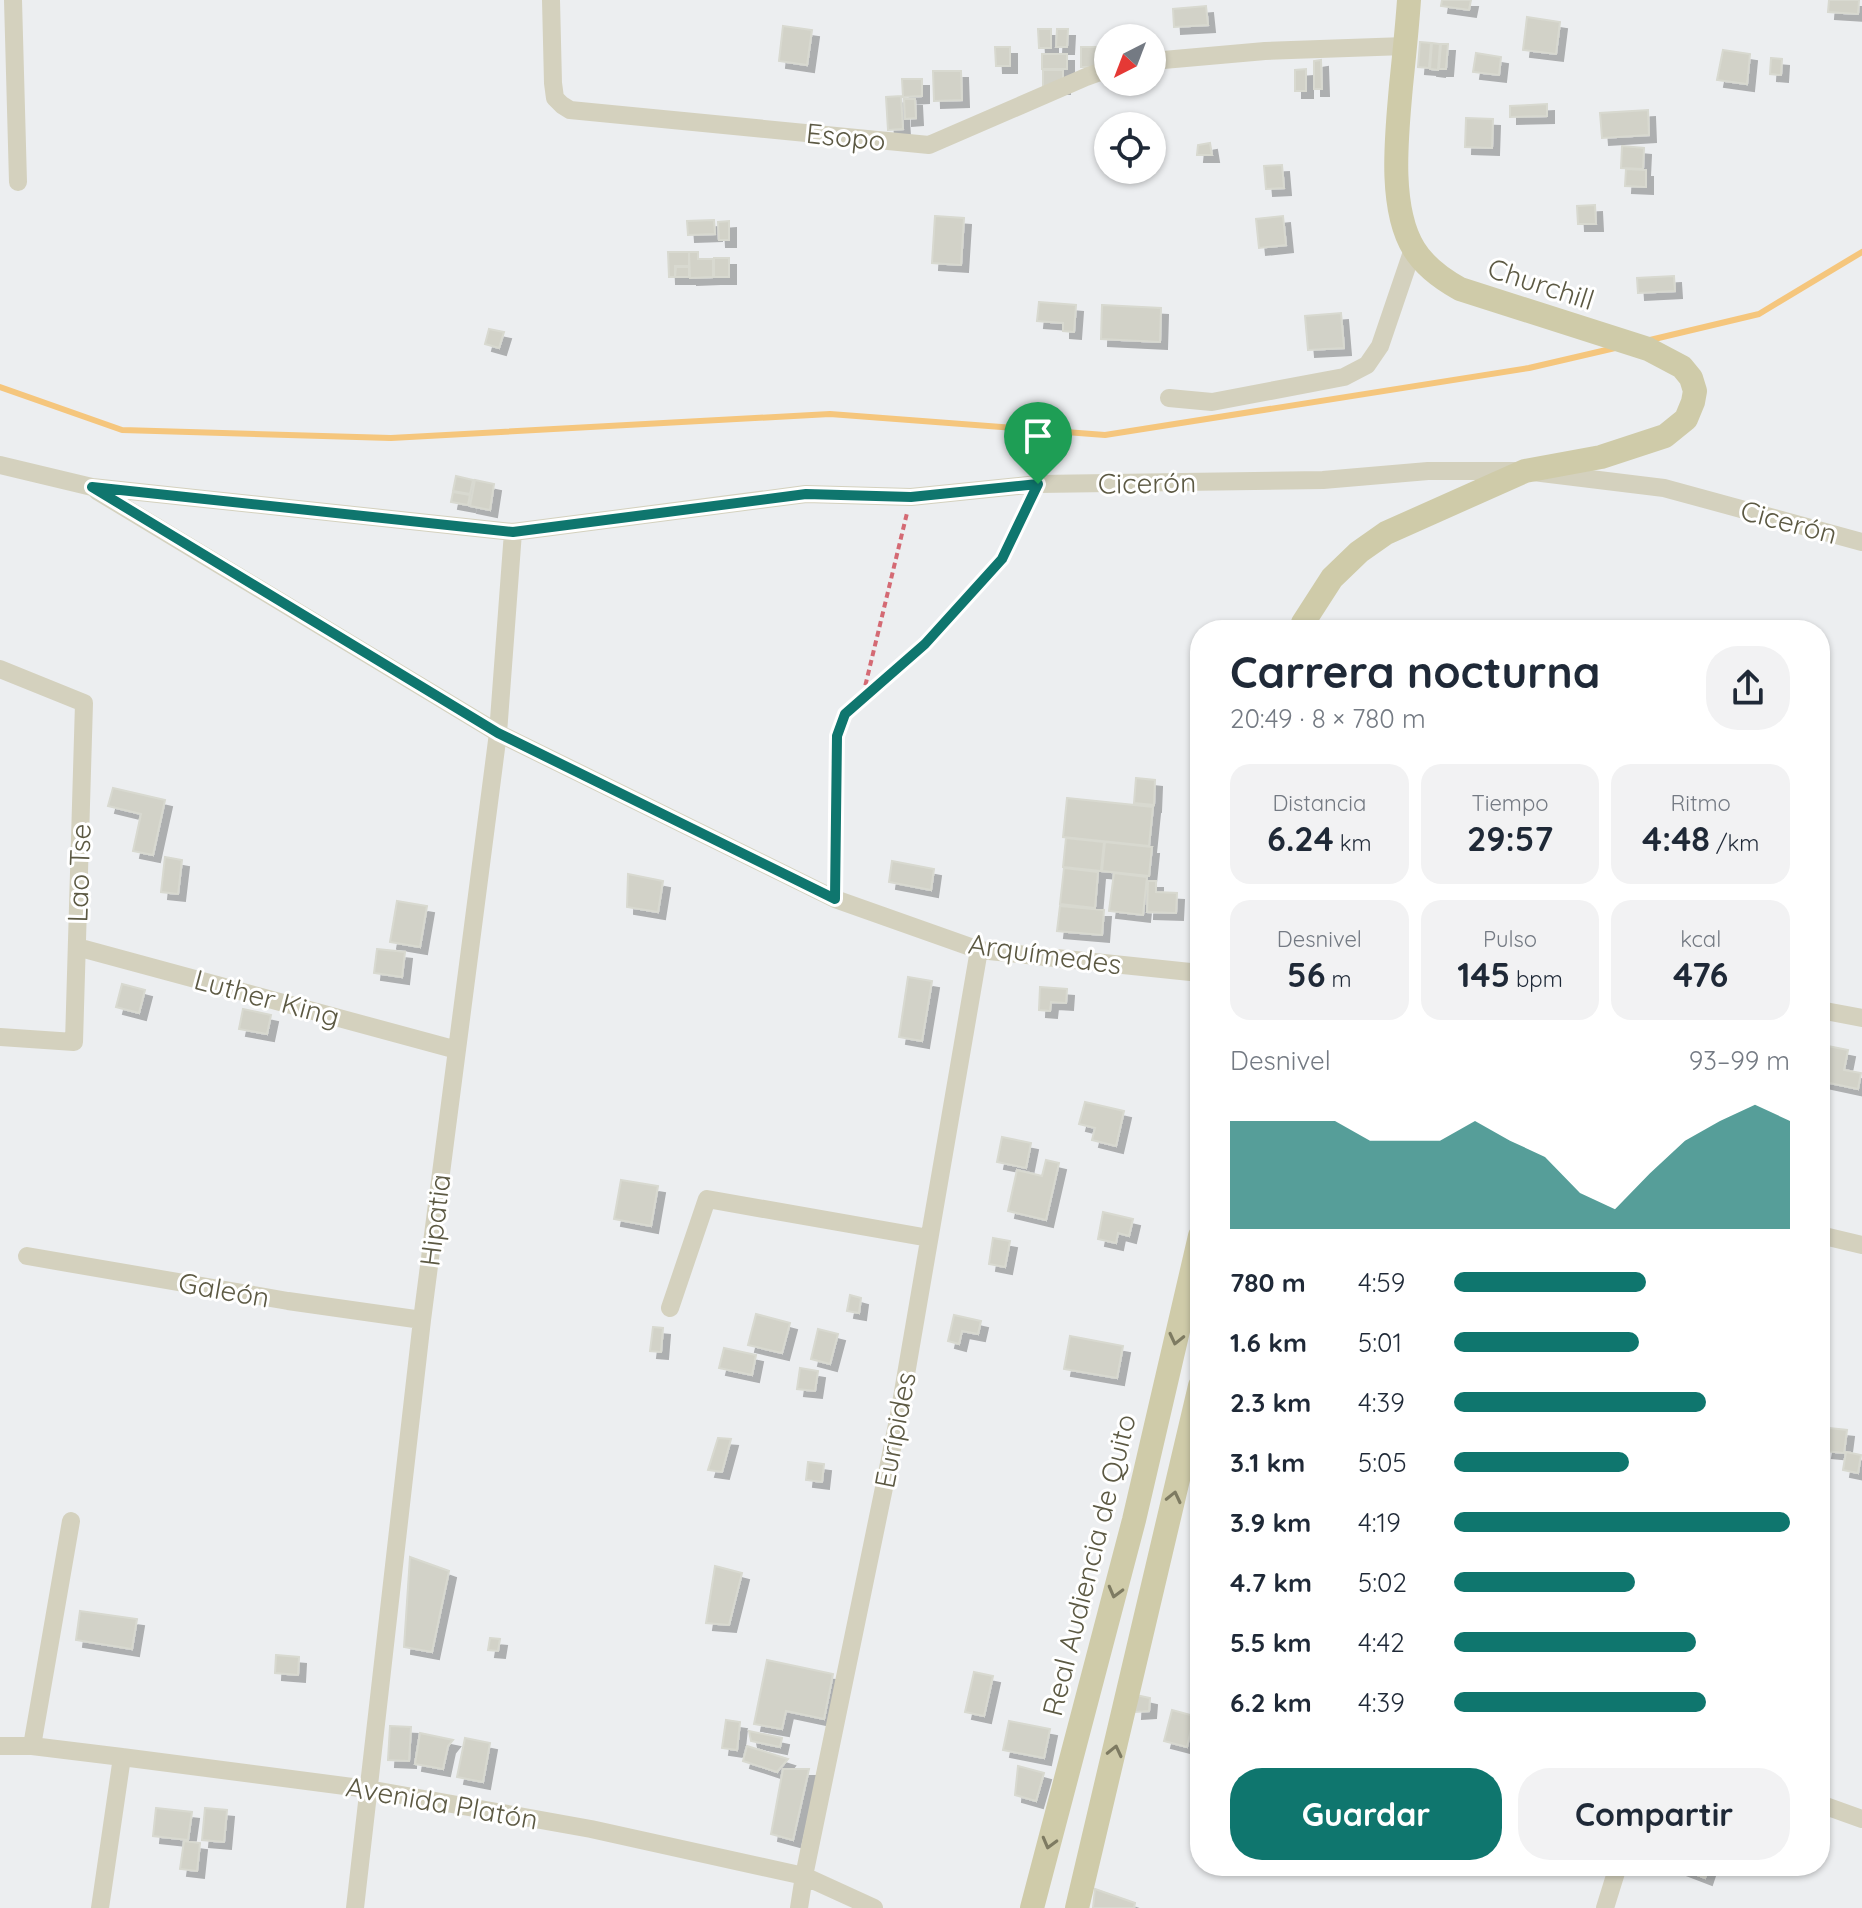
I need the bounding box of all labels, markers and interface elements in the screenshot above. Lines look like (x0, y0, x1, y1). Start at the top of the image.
north arrow (1094, 24, 1166, 96)
map controls (1094, 24, 1166, 184)
button: locate (1094, 112, 1166, 184)
street label: Esopo (805, 115, 888, 158)
street label: Churchill (1484, 250, 1599, 317)
pin (1004, 402, 1072, 484)
icon: arrive (1016, 414, 1060, 458)
street label: Cicerón (1097, 464, 1197, 501)
street label: Cicerón (1737, 492, 1841, 551)
text: Carrera nocturna (1230, 644, 1600, 699)
button: share (1706, 646, 1790, 730)
text: 20:49 · 8 × 780 m (1230, 702, 1426, 735)
text: Distancia (1272, 789, 1366, 817)
text: Tiempo (1471, 789, 1549, 817)
text: Ritmo (1671, 789, 1731, 817)
text: 6.24 (1267, 817, 1334, 860)
text: 29:57 (1467, 817, 1553, 860)
text: 4:48 (1642, 817, 1710, 860)
street label: Lao Tse (59, 823, 98, 923)
text: km (1334, 829, 1372, 857)
text: /km (1710, 829, 1759, 857)
street label: Arquímedes (966, 925, 1124, 982)
text: Desnivel (1277, 925, 1362, 953)
text: Pulso (1483, 925, 1537, 953)
text: kcal (1680, 925, 1721, 953)
text: 56 (1287, 953, 1325, 996)
text: 145 (1457, 953, 1510, 996)
text: 476 (1673, 953, 1728, 996)
street label: Luther King (191, 961, 344, 1034)
text: m (1325, 965, 1352, 993)
text: bpm (1510, 965, 1563, 993)
text: Desnivel (1230, 1044, 1331, 1077)
text: 93–99 m (1689, 1044, 1790, 1077)
street label: Hipatia (411, 1172, 458, 1268)
street label: Galeón (176, 1264, 272, 1315)
text: 780 m (1230, 1266, 1306, 1299)
text: 4:59 (1358, 1266, 1405, 1299)
text: 1.6 km (1230, 1326, 1307, 1359)
text: 5:01 (1358, 1326, 1402, 1359)
one-way arrow (1168, 1332, 1185, 1345)
street label: Eurípides (866, 1369, 923, 1491)
text: 2.3 km (1230, 1386, 1311, 1419)
text: 4:39 (1358, 1386, 1405, 1419)
street label: Real Audiencia de Quito (1034, 1410, 1143, 1719)
text: 3.1 km (1230, 1446, 1305, 1479)
text: 5:05 (1358, 1446, 1407, 1479)
one-way arrow (1165, 1491, 1182, 1505)
text: 3.9 km (1230, 1506, 1311, 1539)
text: 4:19 (1358, 1506, 1401, 1539)
text: 4.7 km (1230, 1566, 1312, 1599)
text: 5:02 (1358, 1566, 1407, 1599)
one-way arrow (1108, 1584, 1125, 1598)
text: 5.5 km (1230, 1626, 1311, 1659)
text: 4:42 (1358, 1626, 1405, 1659)
text: 6.2 km (1230, 1686, 1312, 1719)
text: 4:39 (1358, 1686, 1405, 1719)
one-way arrow (1106, 1744, 1123, 1758)
street label: Avenida Platón (343, 1768, 541, 1837)
button: Guardar (1230, 1768, 1502, 1860)
button: Compartir (1518, 1768, 1790, 1860)
one-way arrow (1041, 1836, 1058, 1850)

